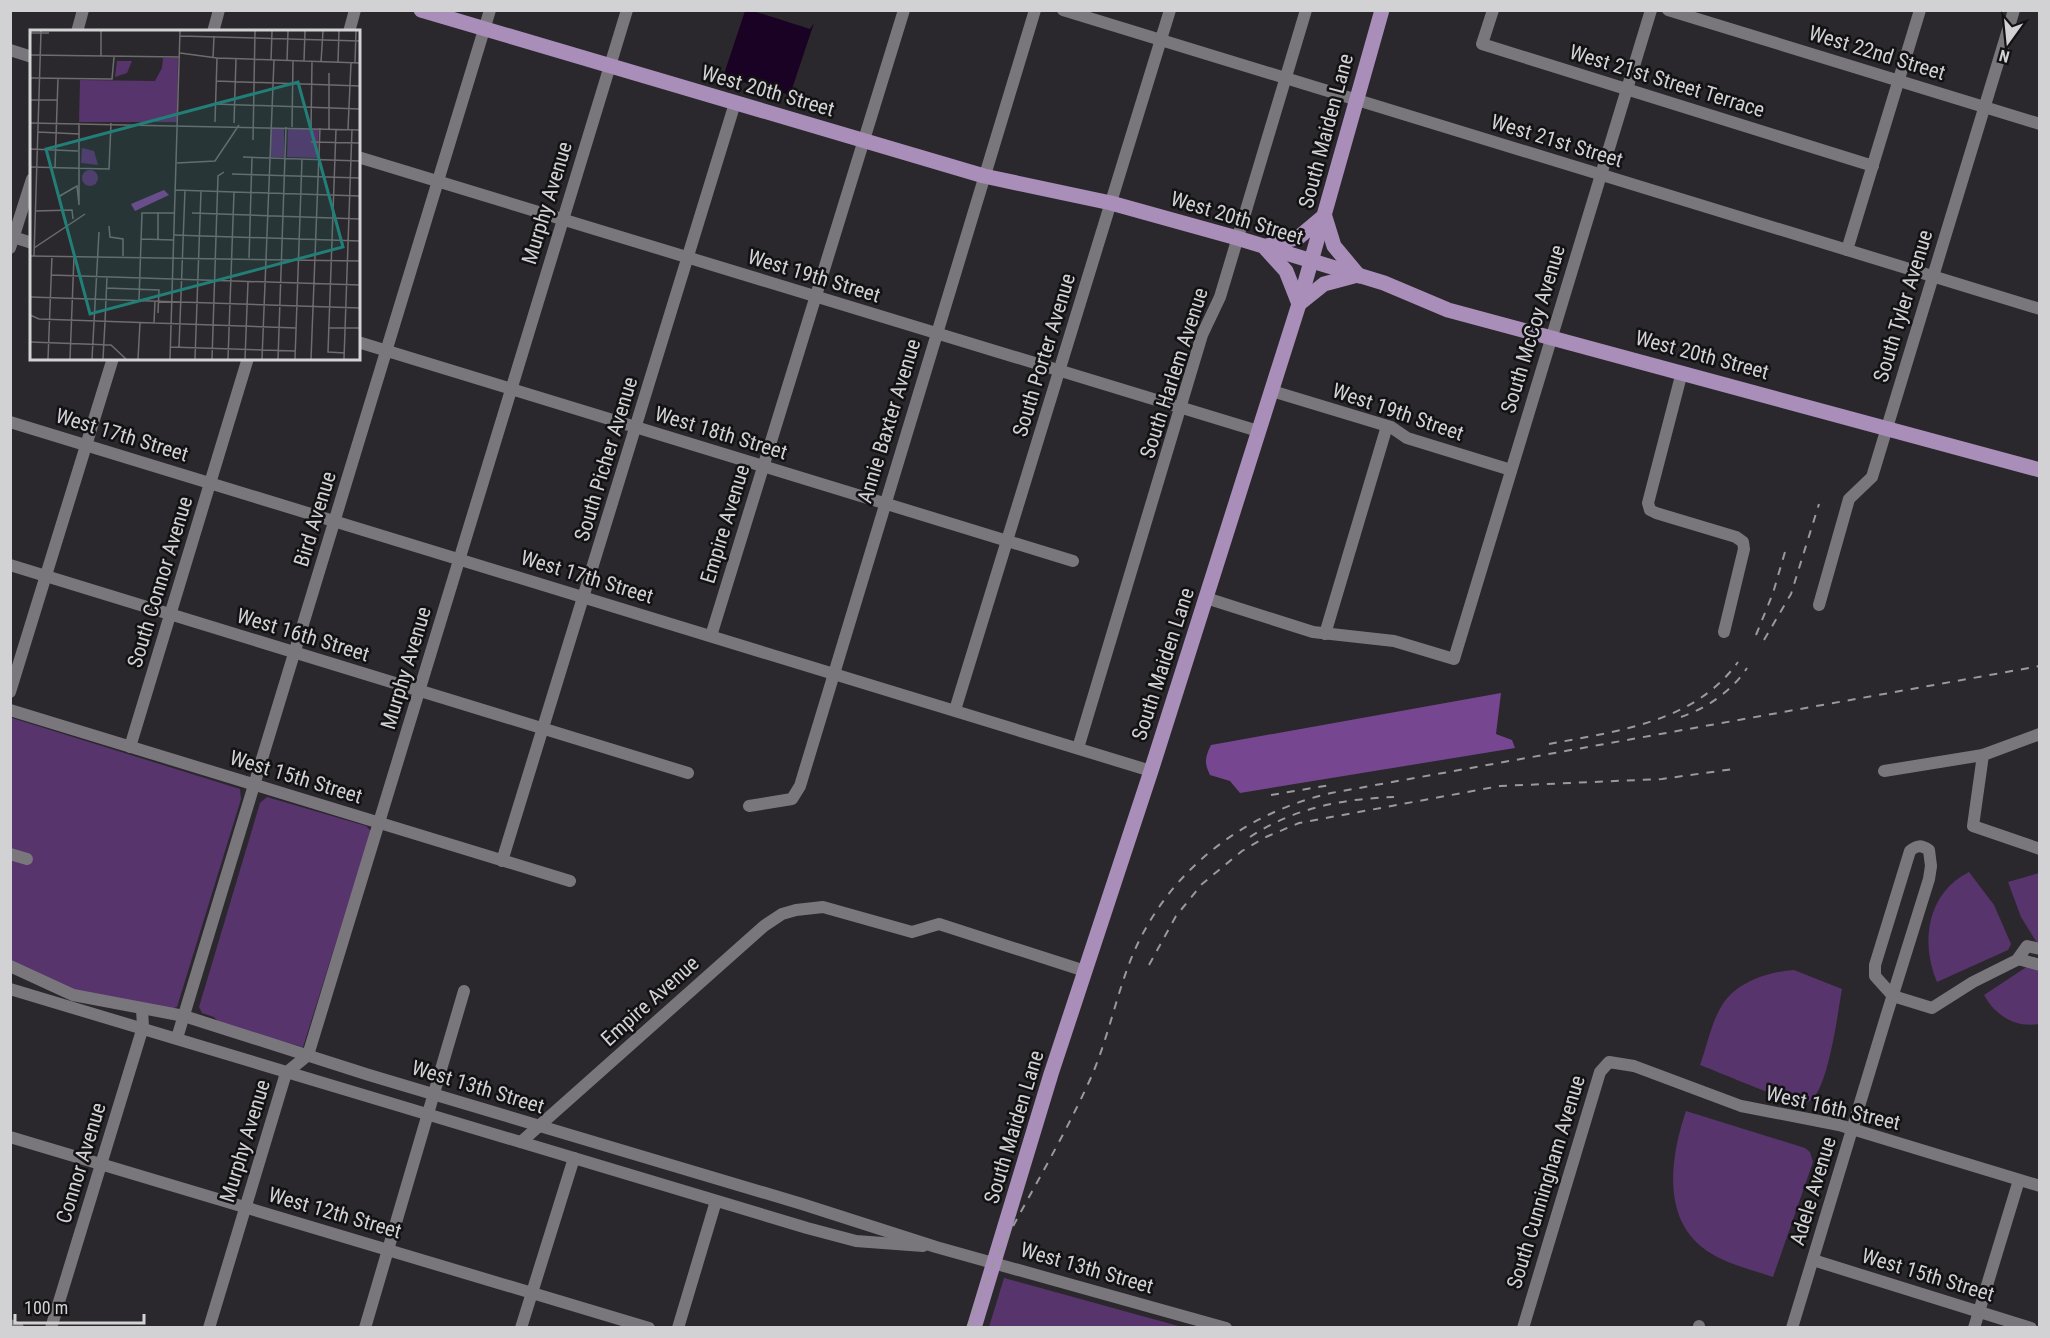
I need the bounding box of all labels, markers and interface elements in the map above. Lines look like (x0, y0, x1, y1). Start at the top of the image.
north arrow (1978, 12, 2038, 72)
street label: West 22nd Street (1806, 21, 1948, 85)
inset map (30, 30, 360, 360)
street label: West 21st Street Terrace (1567, 40, 1768, 122)
text: N (1997, 46, 2011, 66)
street label: South Maiden Lane (1294, 51, 1358, 211)
street label: West 20th Street (699, 61, 837, 121)
street label: West 21st Street (1488, 110, 1626, 172)
street label: Murphy Avenue (517, 139, 577, 267)
street label: West 20th Street (1168, 186, 1306, 250)
street label: South Tyler Avenue (1868, 227, 1938, 385)
street label: South McCoy Avenue (1496, 242, 1570, 416)
street label: West 19th Street (745, 244, 883, 308)
street label: South Porter Avenue (1008, 270, 1080, 440)
street label: South Harlem Avenue (1135, 285, 1213, 461)
street label: West 20th Street (1633, 326, 1771, 384)
street label: Annie Baxter Avenue (853, 336, 925, 506)
street label: South Picher Avenue (570, 374, 642, 544)
street label: West 19th Street (1329, 378, 1467, 446)
street label: West 18th Street (652, 401, 790, 465)
street label: West 17th Street (53, 403, 191, 467)
street label: Empire Avenue (696, 462, 754, 586)
street label: Bird Avenue (289, 468, 341, 569)
street label: South Connor Avenue (123, 493, 198, 671)
street label: West 17th Street (518, 545, 656, 609)
street label: South Maiden Lane (1127, 585, 1199, 743)
street label: West 16th Street (234, 603, 372, 667)
street label: Murphy Avenue (376, 604, 436, 732)
street label: West 15th Street (227, 745, 365, 809)
street label: Empire Avenue (596, 951, 704, 1051)
street label: South Maiden Lane (979, 1047, 1049, 1206)
street label: West 13th Street (409, 1055, 547, 1119)
street label: South Cunningham Avenue (1502, 1072, 1590, 1292)
street label: Murphy Avenue (215, 1077, 275, 1205)
street label: West 16th Street (1763, 1081, 1903, 1135)
street label: Connor Avenue (51, 1100, 111, 1226)
street label: Adele Avenue (1785, 1134, 1841, 1248)
street label: West 12th Street (266, 1183, 404, 1243)
street label: West 13th Street (1018, 1238, 1156, 1298)
street label: West 15th Street (1859, 1243, 1997, 1307)
scale bar (15, 1287, 144, 1325)
text: 100 m (24, 1297, 68, 1318)

